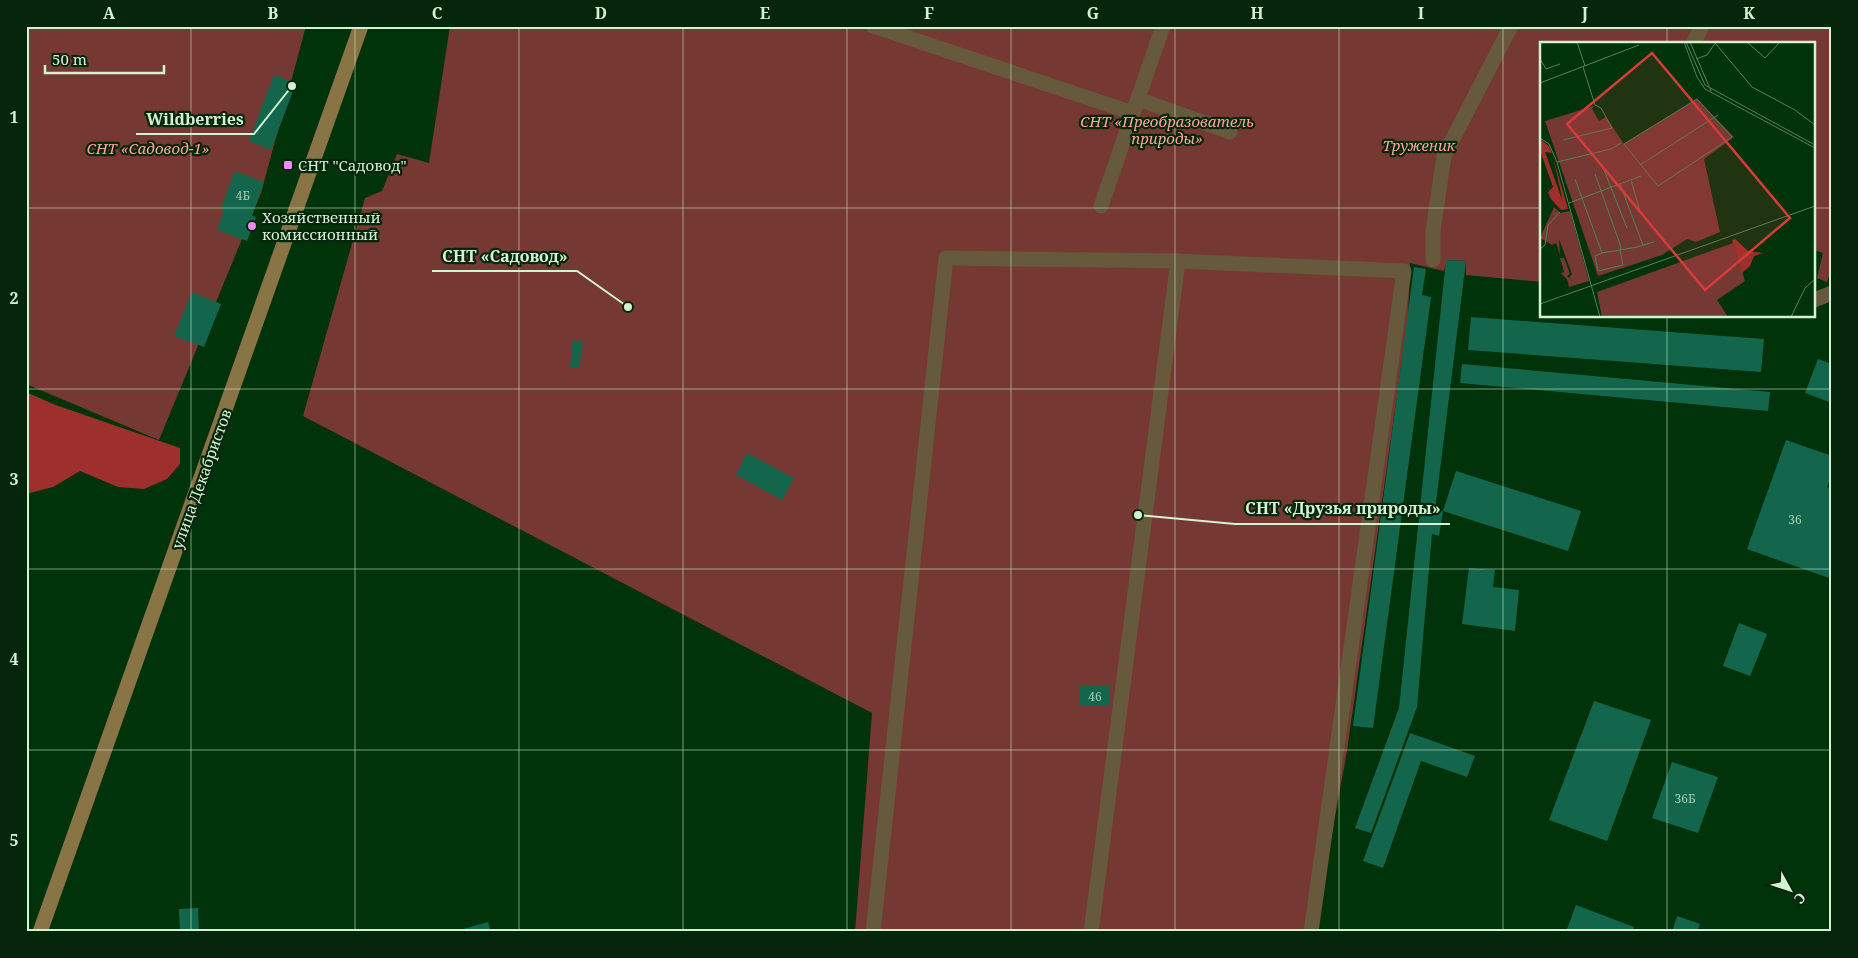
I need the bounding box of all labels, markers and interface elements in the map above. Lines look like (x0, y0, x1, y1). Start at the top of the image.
text: A (103, 2, 116, 24)
text: B (268, 2, 279, 24)
text: C (432, 2, 443, 24)
text: D (595, 2, 607, 24)
text: E (760, 2, 770, 24)
text: F (924, 2, 934, 24)
text: G (1087, 2, 1099, 24)
text: H (1250, 2, 1264, 24)
text: I (1418, 2, 1424, 24)
text: J (1581, 2, 1589, 24)
text: K (1743, 2, 1755, 24)
scale bar (45, 42, 164, 74)
inset map (1540, 42, 1816, 318)
text: 50 m (52, 49, 87, 69)
callout: Wildberries (136, 103, 254, 134)
text: 1 (9, 106, 19, 128)
text: Wildberries (146, 108, 244, 130)
park label: СНТ «Преобразователь природы» (1080, 111, 1254, 148)
park label: Труженик (1382, 135, 1456, 155)
park label: СНТ «Садовод-1» (86, 138, 210, 158)
place label: СНТ "Садовод" (298, 155, 407, 175)
marker: СНТ "Садовод" (282, 159, 294, 171)
house number: 4Б (236, 187, 250, 204)
place label: Хозяйственный комиссионный (262, 207, 381, 244)
marker: Хозяйственный комиссионный (246, 220, 258, 232)
callout: СНТ «Садовод» (432, 240, 577, 271)
text: СНТ «Садовод» (442, 245, 568, 267)
text: 2 (9, 287, 19, 309)
street label: улица Декабристов (166, 406, 236, 552)
text: 3 (9, 468, 19, 490)
callout: СНТ «Друзья природы» (1235, 493, 1450, 524)
text: СНТ «Друзья природы» (1245, 497, 1441, 519)
house number: 36 (1788, 511, 1802, 528)
text: 4 (9, 648, 19, 670)
house number: 46 (1088, 688, 1102, 705)
house number: 36Б (1675, 790, 1695, 807)
text: 5 (9, 829, 19, 851)
north arrow (1766, 866, 1816, 916)
text: С (1790, 889, 1811, 908)

